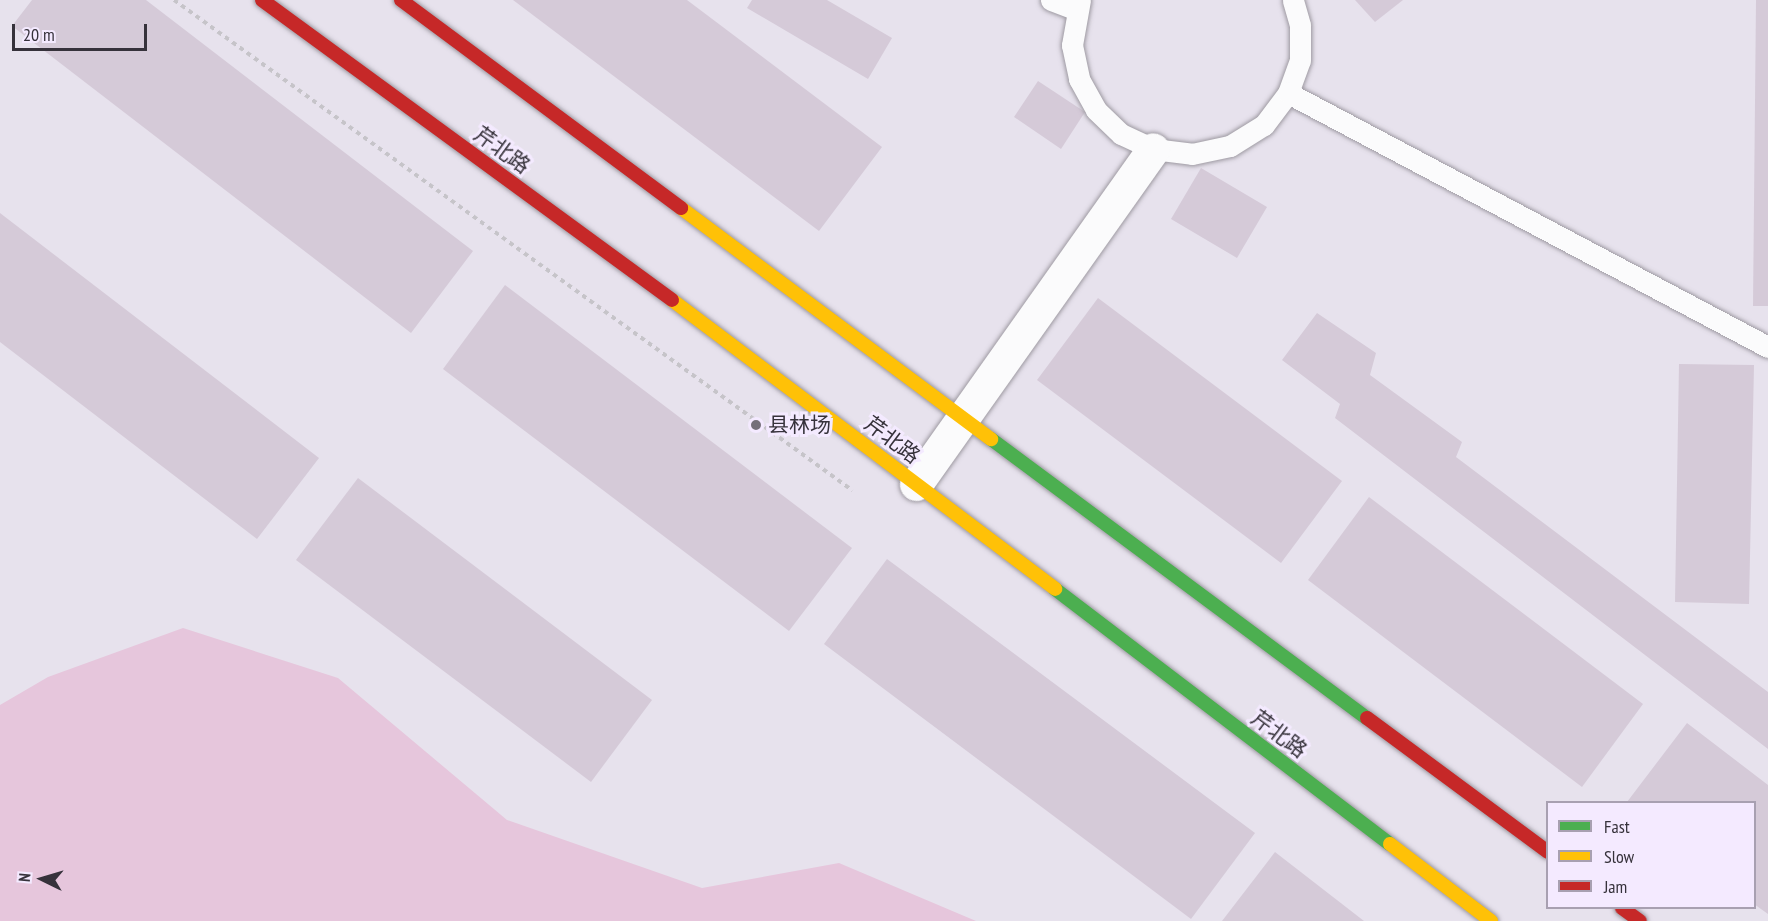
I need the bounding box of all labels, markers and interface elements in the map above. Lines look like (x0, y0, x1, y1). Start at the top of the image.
scale bar (15, 12, 150, 50)
text: 20 m (23, 23, 55, 46)
street label: 芹北路 (469, 121, 535, 179)
street label: 芹北路 (859, 411, 925, 469)
place label: 县林场 (768, 412, 831, 438)
marker: 县林场 (749, 418, 763, 432)
street label: 芹北路 (1246, 705, 1312, 763)
legend (1546, 801, 1756, 909)
text: Fast (1604, 815, 1630, 838)
text: Slow (1604, 845, 1634, 868)
north arrow (12, 849, 72, 909)
text: N (14, 872, 34, 883)
text: Jam (1604, 875, 1627, 898)

